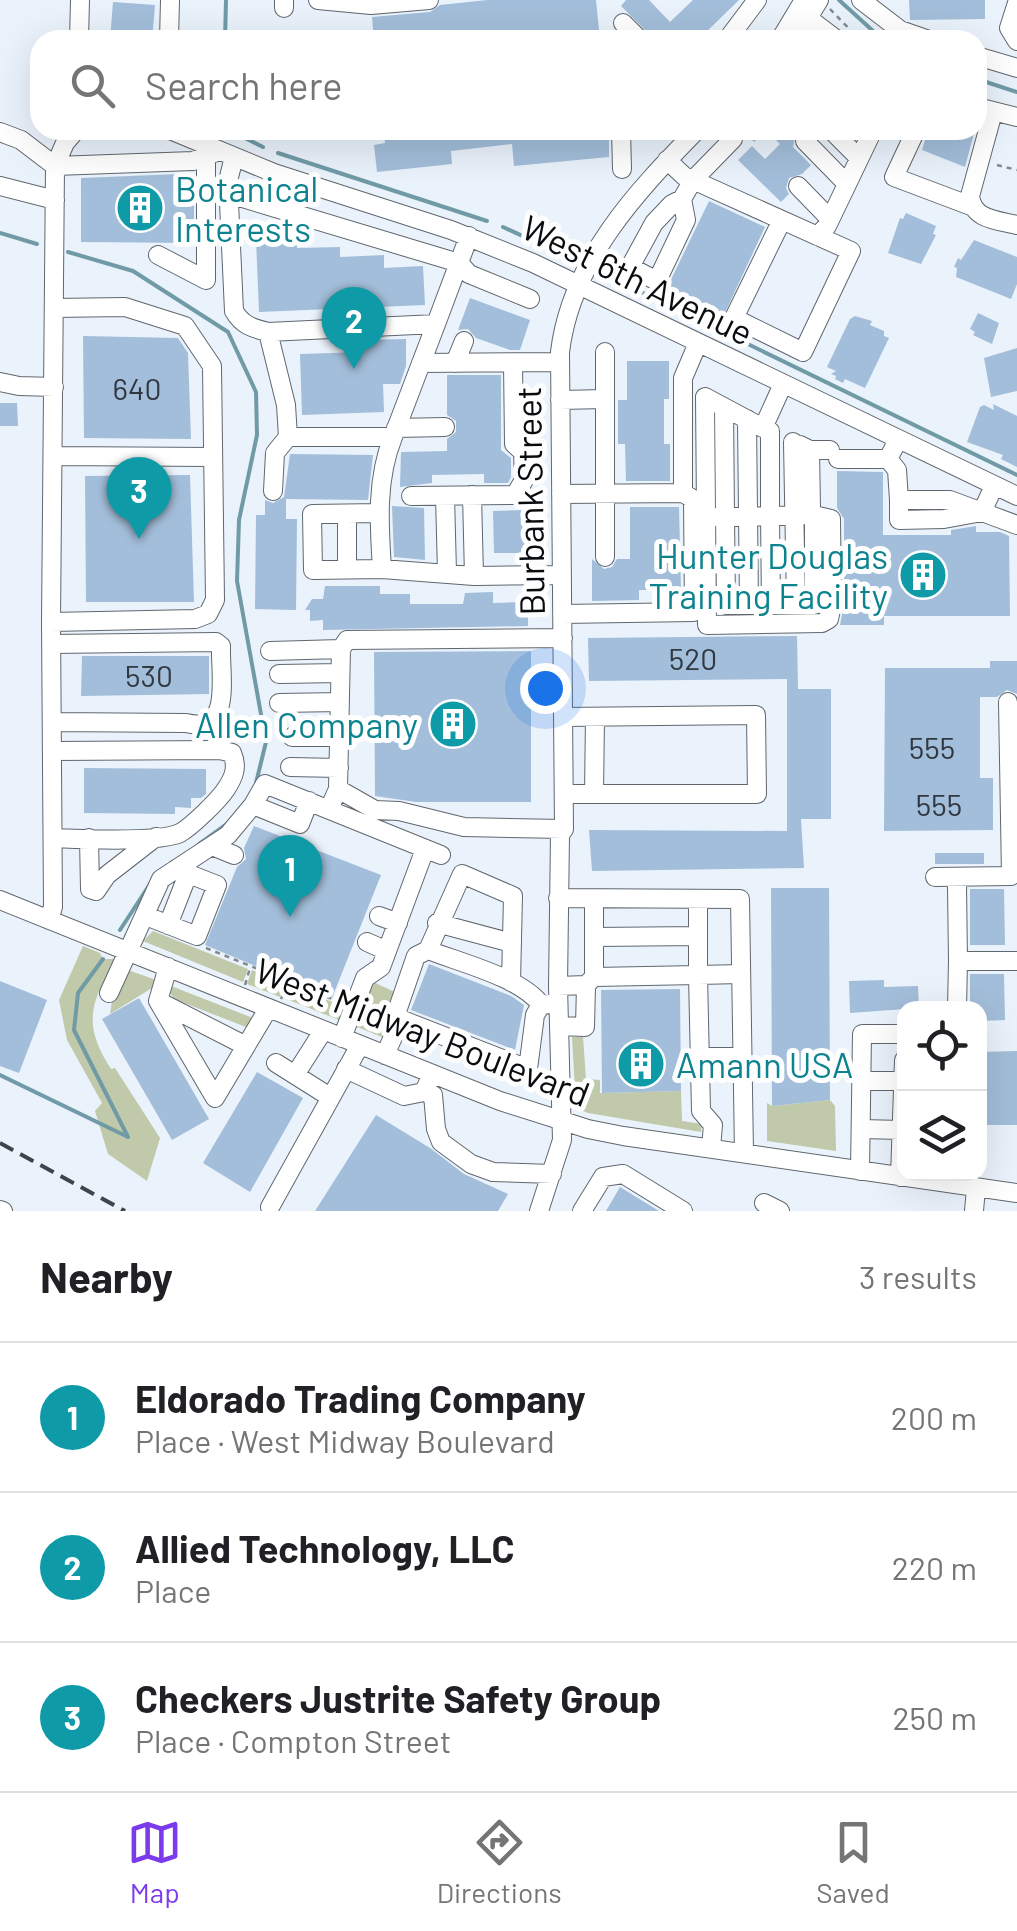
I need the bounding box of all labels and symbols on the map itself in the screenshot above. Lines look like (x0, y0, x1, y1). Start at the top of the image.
place label: Botanical Interests (175, 167, 318, 249)
building icon: Botanical Interests (114, 182, 166, 234)
street label: West 6th Avenue (516, 205, 760, 353)
pin: 2 (322, 286, 386, 369)
house number: 640 (113, 370, 161, 406)
street label: Burbank Street (506, 386, 552, 616)
pin: 3 (106, 456, 172, 539)
place label: Hunter Douglas Training Facility (648, 534, 888, 616)
building icon: Hunter Douglas Training Facility (897, 549, 949, 601)
house number: 520 (669, 640, 717, 676)
house number: 530 (125, 657, 173, 693)
your location (520, 663, 571, 714)
building icon: Allen Company (427, 698, 479, 750)
place label: Allen Company (195, 703, 418, 745)
house number: 555 (909, 729, 955, 765)
house number: 555 (916, 786, 962, 822)
pin: 1 (258, 834, 322, 917)
street label: West Midway Boulevard (250, 948, 596, 1114)
building icon: Amann USA (615, 1038, 667, 1090)
place label: Amann USA (676, 1043, 853, 1085)

